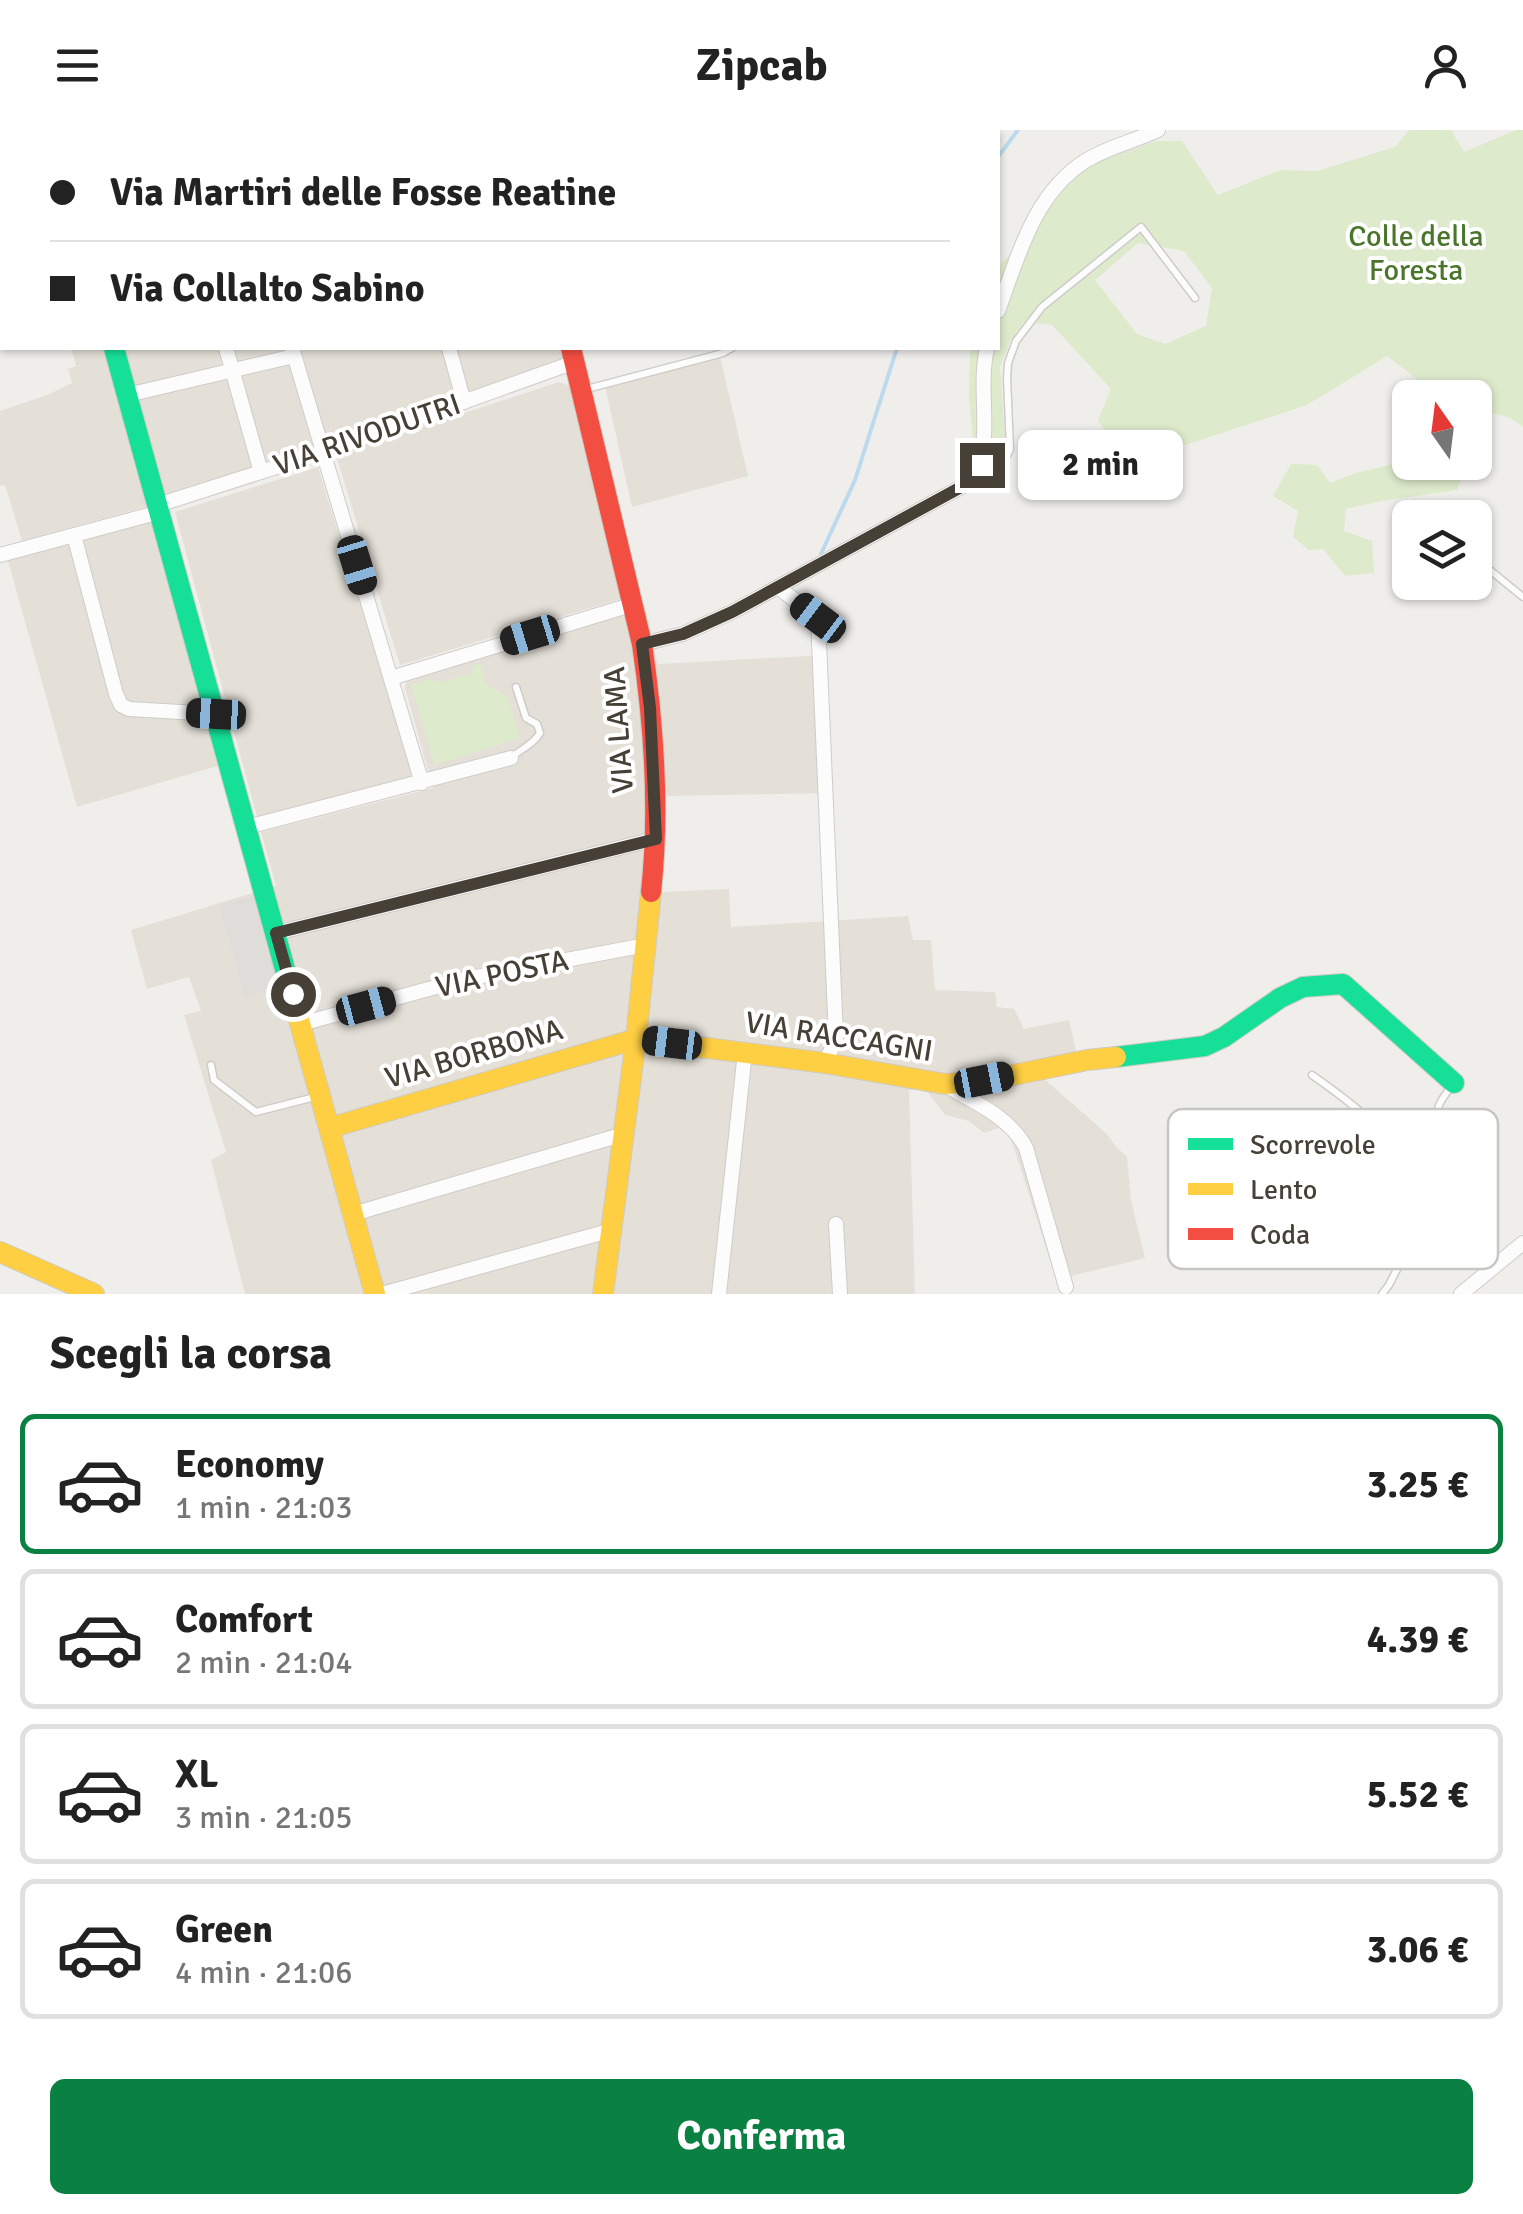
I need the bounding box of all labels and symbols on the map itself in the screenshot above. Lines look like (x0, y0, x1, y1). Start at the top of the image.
park label: Colle della Foresta (1348, 218, 1484, 289)
north arrow (1392, 380, 1492, 480)
street label: VIA RIVODUTRI (269, 386, 465, 484)
callout: 2 min (1017, 430, 1182, 500)
route end (960, 443, 1005, 488)
car (334, 532, 380, 598)
car (785, 588, 851, 648)
car (497, 612, 563, 658)
street label: VIA LAMA (596, 665, 642, 795)
car (185, 697, 247, 731)
street label: VIA POSTA (432, 942, 572, 1006)
route start (271, 972, 316, 1017)
car (333, 984, 399, 1028)
street label: VIA RACCAGNI (743, 1004, 935, 1070)
street label: VIA BORBONA (381, 1011, 567, 1097)
car (640, 1024, 704, 1062)
car (952, 1060, 1016, 1100)
legend (1168, 1109, 1498, 1269)
text: Scorrevole (1250, 1128, 1376, 1162)
text: Lento (1250, 1173, 1317, 1207)
text: Coda (1250, 1218, 1310, 1252)

